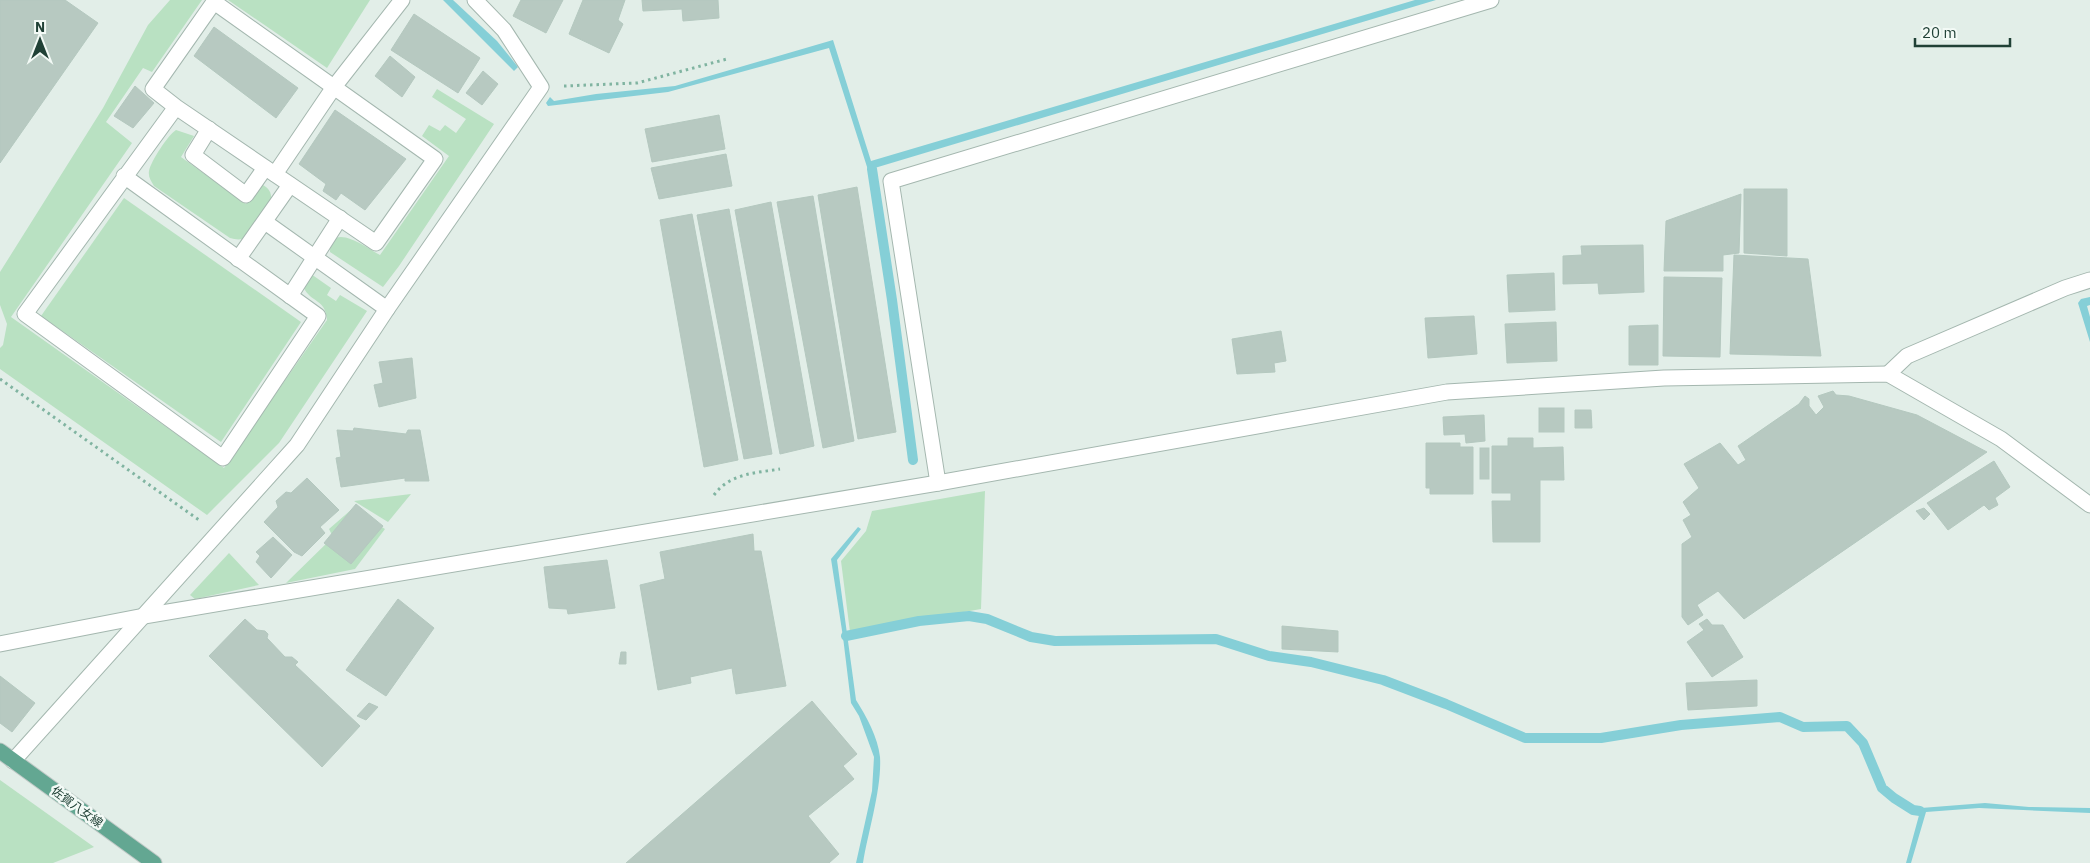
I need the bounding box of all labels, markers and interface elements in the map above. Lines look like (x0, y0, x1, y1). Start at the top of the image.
north arrow (15, 15, 65, 65)
scale bar (1915, 15, 2010, 47)
text: N (35, 18, 45, 36)
text: 20 m (1922, 23, 1957, 42)
street label: 佐賀八女線 (49, 783, 106, 830)

